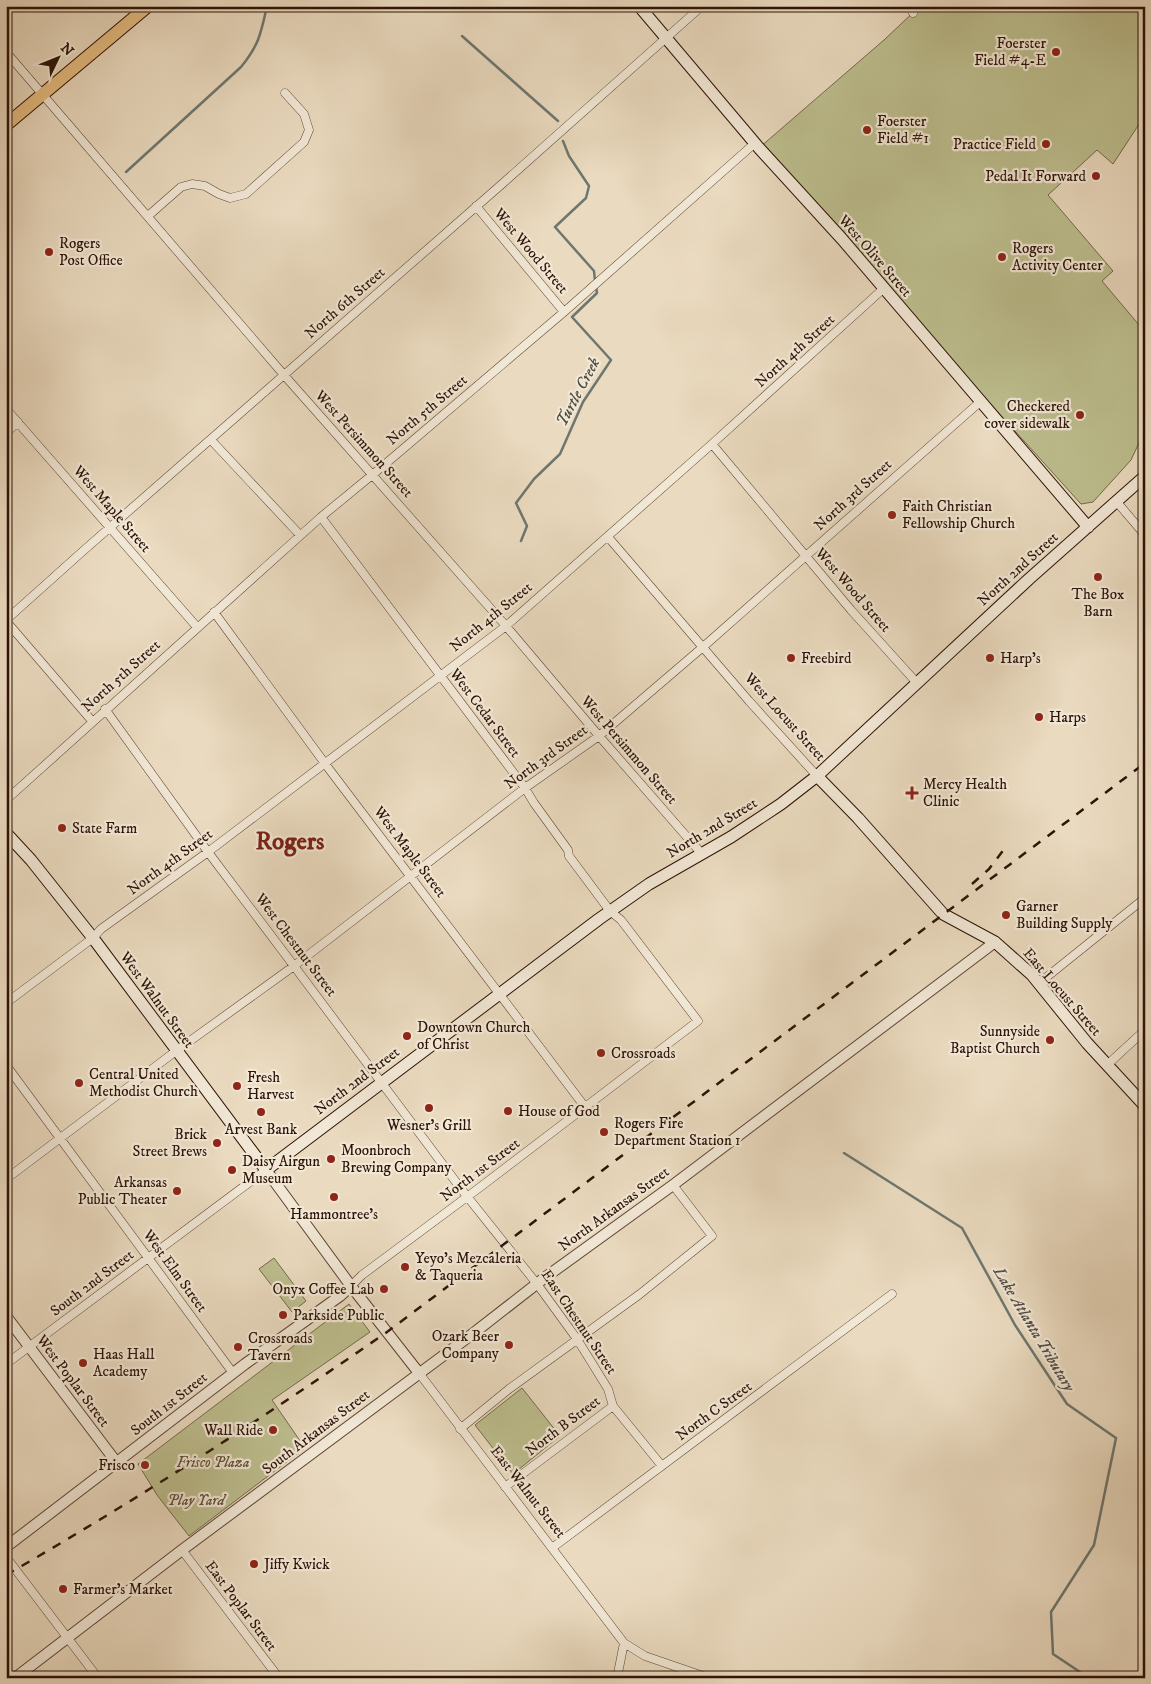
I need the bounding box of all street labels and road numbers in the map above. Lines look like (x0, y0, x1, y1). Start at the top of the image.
street label: West Wood Street (489, 204, 572, 298)
street label: West Olive Street (834, 210, 916, 301)
street label: North 6th Street (301, 263, 389, 343)
street label: North 4th Street (751, 310, 839, 392)
street label: North 5th Street (383, 371, 471, 449)
street label: West Persimmon Street (310, 386, 417, 502)
street label: North 3rd Street (810, 455, 896, 535)
street label: West Maple Street (68, 461, 155, 557)
street label: North 2nd Street (974, 528, 1062, 610)
street label: West Wood Street (810, 543, 895, 636)
street label: North 4th Street (446, 578, 536, 656)
street label: North 5th Street (78, 636, 164, 716)
street label: West Cedar Street (445, 664, 525, 761)
street label: West Locust Street (740, 668, 830, 765)
street label: West Persimmon Street (576, 691, 681, 808)
street label: North 3rd Street (501, 720, 591, 793)
street label: North 2nd Street (663, 793, 761, 862)
street label: West Maple Street (369, 802, 451, 901)
street label: North 4th Street (124, 825, 216, 899)
street label: West Chestnut Street (250, 889, 341, 1001)
street label: East Locust Street (1019, 944, 1105, 1040)
street label: West Walnut Street (115, 947, 198, 1052)
street label: North 2nd Street (311, 1043, 404, 1119)
street label: North 1st Street (436, 1134, 524, 1206)
street label: North Arkansas Street (555, 1162, 673, 1256)
street label: West Elm Street (138, 1225, 211, 1316)
street label: South 2nd Street (46, 1245, 138, 1321)
street label: East Chestnut Street (537, 1266, 621, 1378)
street label: West Poplar Street (32, 1330, 114, 1431)
street label: South 1st Street (127, 1368, 211, 1440)
street label: North C Street (672, 1377, 756, 1445)
street label: South Arkansas Street (258, 1385, 374, 1479)
street label: North B Street (522, 1392, 604, 1460)
street label: East Walnut Street (486, 1442, 570, 1542)
street label: East Poplar Street (201, 1557, 281, 1655)

